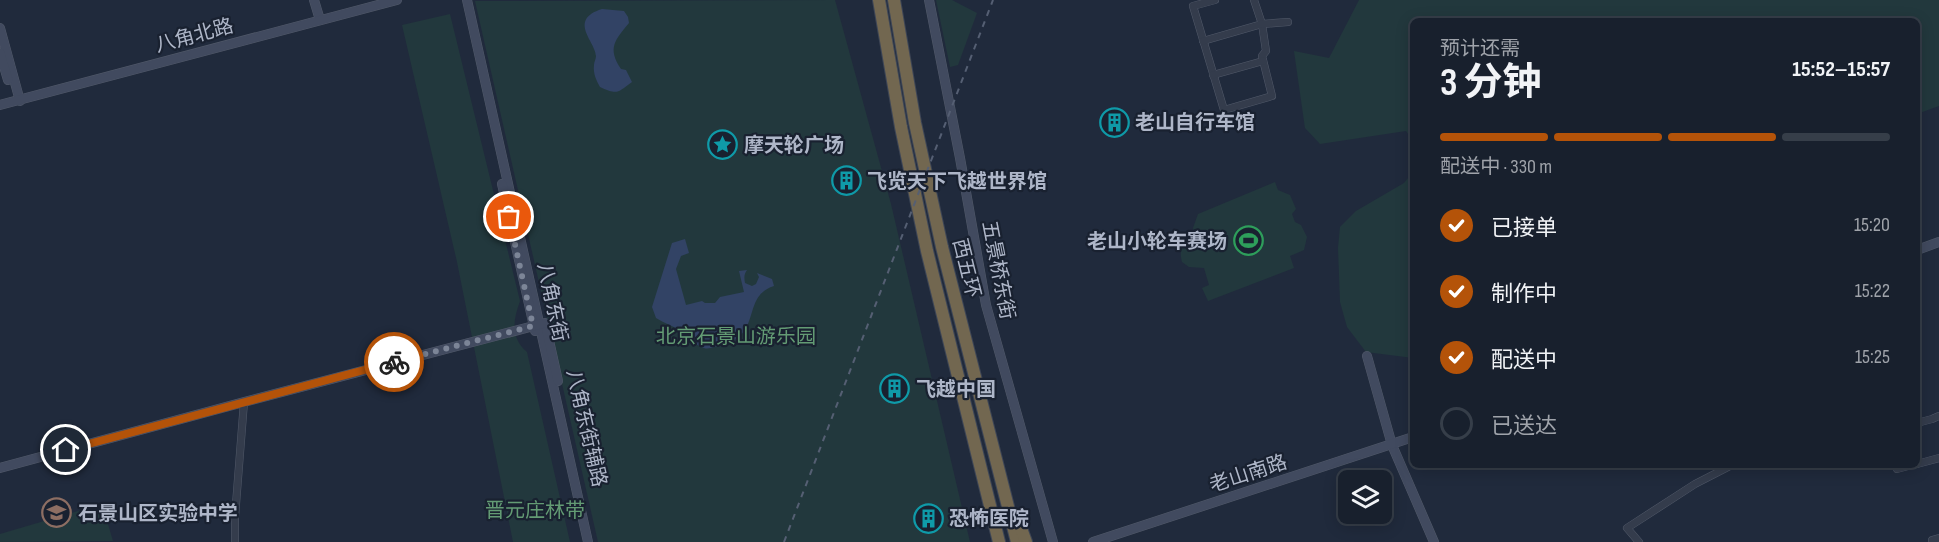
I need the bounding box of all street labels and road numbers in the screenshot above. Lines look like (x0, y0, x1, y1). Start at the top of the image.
street label: 八角北路 (153, 14, 236, 58)
street label: 五景桥东街 (977, 219, 1019, 322)
street label: 西五环 (947, 236, 985, 300)
street label: 八角东街 (532, 261, 572, 344)
street label: 八角东街辅路 (561, 367, 611, 489)
street label: 老山南路 (1207, 450, 1290, 498)

